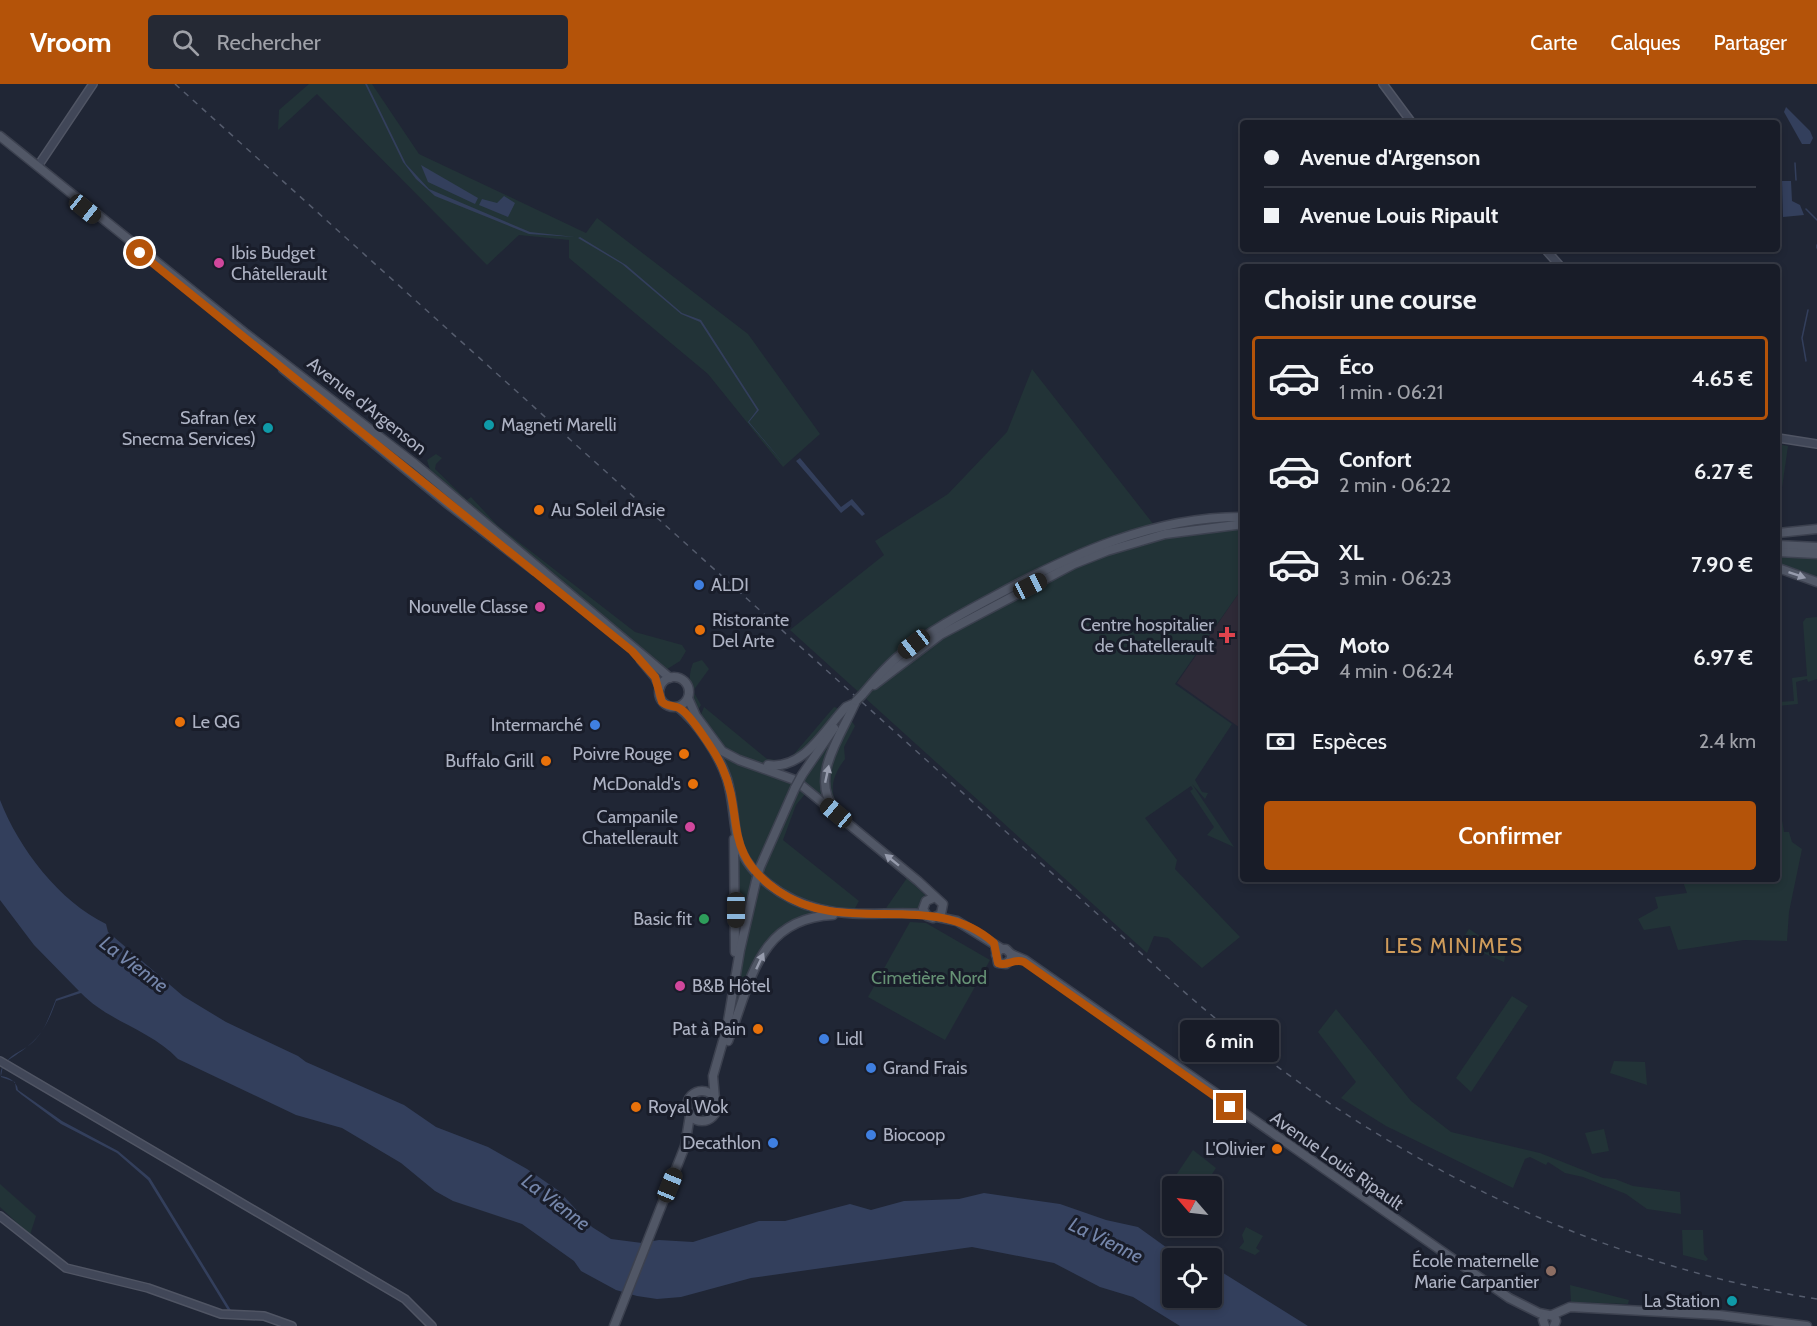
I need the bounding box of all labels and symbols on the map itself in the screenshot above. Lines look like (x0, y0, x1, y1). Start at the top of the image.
car (65, 191, 105, 227)
route start (126, 239, 153, 266)
place label: Ibis Budget Châtellerault (231, 242, 327, 285)
marker: Ibis Budget Châtellerault (212, 256, 226, 270)
street label: Avenue d'Argenson (303, 352, 431, 460)
place label: Safran (ex Snecma Services) (122, 407, 256, 450)
place label: Magneti Marelli (501, 414, 616, 436)
marker: Magneti Marelli (482, 418, 496, 432)
marker: Safran (ex Snecma Services) (261, 421, 275, 435)
place label: Au Soleil d'Asie (551, 499, 665, 521)
marker: Au Soleil d'Asie (532, 503, 546, 517)
car (1010, 570, 1050, 602)
one-way arrow (1788, 571, 1806, 580)
place label: ALDI (711, 574, 749, 596)
marker: ALDI (692, 578, 706, 592)
place label: Nouvelle Classe (409, 596, 528, 618)
marker: Nouvelle Classe (533, 600, 547, 614)
place label: Ristorante Del Arte (712, 609, 789, 652)
place label: Centre hospitalier de Chatellerault (1081, 614, 1214, 657)
marker: Ristorante Del Arte (693, 623, 707, 637)
car (894, 626, 934, 662)
marker: Centre hospitalier de Chatellerault (1218, 626, 1236, 644)
place label: Le QG (192, 711, 240, 733)
place label: Intermarché (491, 714, 583, 736)
marker: Le QG (173, 715, 187, 729)
marker: Intermarché (588, 718, 602, 732)
place label: Poivre Rouge (573, 743, 672, 765)
marker: Poivre Rouge (677, 747, 691, 761)
place label: Buffalo Grill (445, 750, 535, 772)
marker: Buffalo Grill (539, 754, 553, 768)
one-way arrow (823, 764, 832, 783)
place label: McDonald's (593, 773, 681, 795)
marker: McDonald's (686, 777, 700, 791)
car (816, 795, 856, 831)
place label: Campanile Chatellerault (582, 806, 678, 849)
marker: Campanile Chatellerault (683, 820, 697, 834)
one-way arrow (884, 853, 900, 866)
car (727, 892, 745, 928)
place label: Basic fit (633, 908, 692, 930)
marker: Basic fit (697, 912, 711, 926)
water label: La Vienne (95, 931, 173, 997)
district label: LES MINIMES (1385, 933, 1523, 958)
one-way arrow (756, 953, 765, 970)
park label: Cimetière Nord (871, 967, 987, 989)
place label: B&B Hôtel (692, 975, 771, 997)
marker: B&B Hôtel (673, 979, 687, 993)
place label: Pat à Pain (672, 1018, 746, 1040)
callout: 6 min (1180, 1020, 1280, 1062)
marker: Pat à Pain (751, 1022, 765, 1036)
place label: Lidl (836, 1028, 864, 1050)
marker: Lidl (817, 1032, 831, 1046)
place label: Grand Frais (883, 1057, 967, 1079)
marker: Grand Frais (864, 1061, 878, 1075)
route end (1216, 1093, 1243, 1120)
place label: Royal Wok (648, 1096, 729, 1118)
marker: Royal Wok (629, 1100, 643, 1114)
street label: Avenue Louis Ripault (1266, 1107, 1408, 1215)
place label: Biocoop (883, 1124, 945, 1146)
marker: Biocoop (864, 1128, 878, 1142)
place label: Decathlon (682, 1132, 761, 1154)
marker: Decathlon (766, 1136, 780, 1150)
place label: L'Olivier (1205, 1138, 1265, 1160)
marker: L'Olivier (1270, 1142, 1284, 1156)
car (655, 1165, 685, 1205)
water label: La Vienne (517, 1169, 595, 1235)
north arrow (1162, 1176, 1222, 1236)
water label: La Vienne (1065, 1212, 1147, 1268)
place label: École maternelle Marie Carpantier (1412, 1250, 1539, 1293)
marker: École maternelle Marie Carpantier (1544, 1264, 1558, 1278)
place label: La Station (1644, 1290, 1720, 1312)
marker: La Station (1725, 1294, 1739, 1308)

